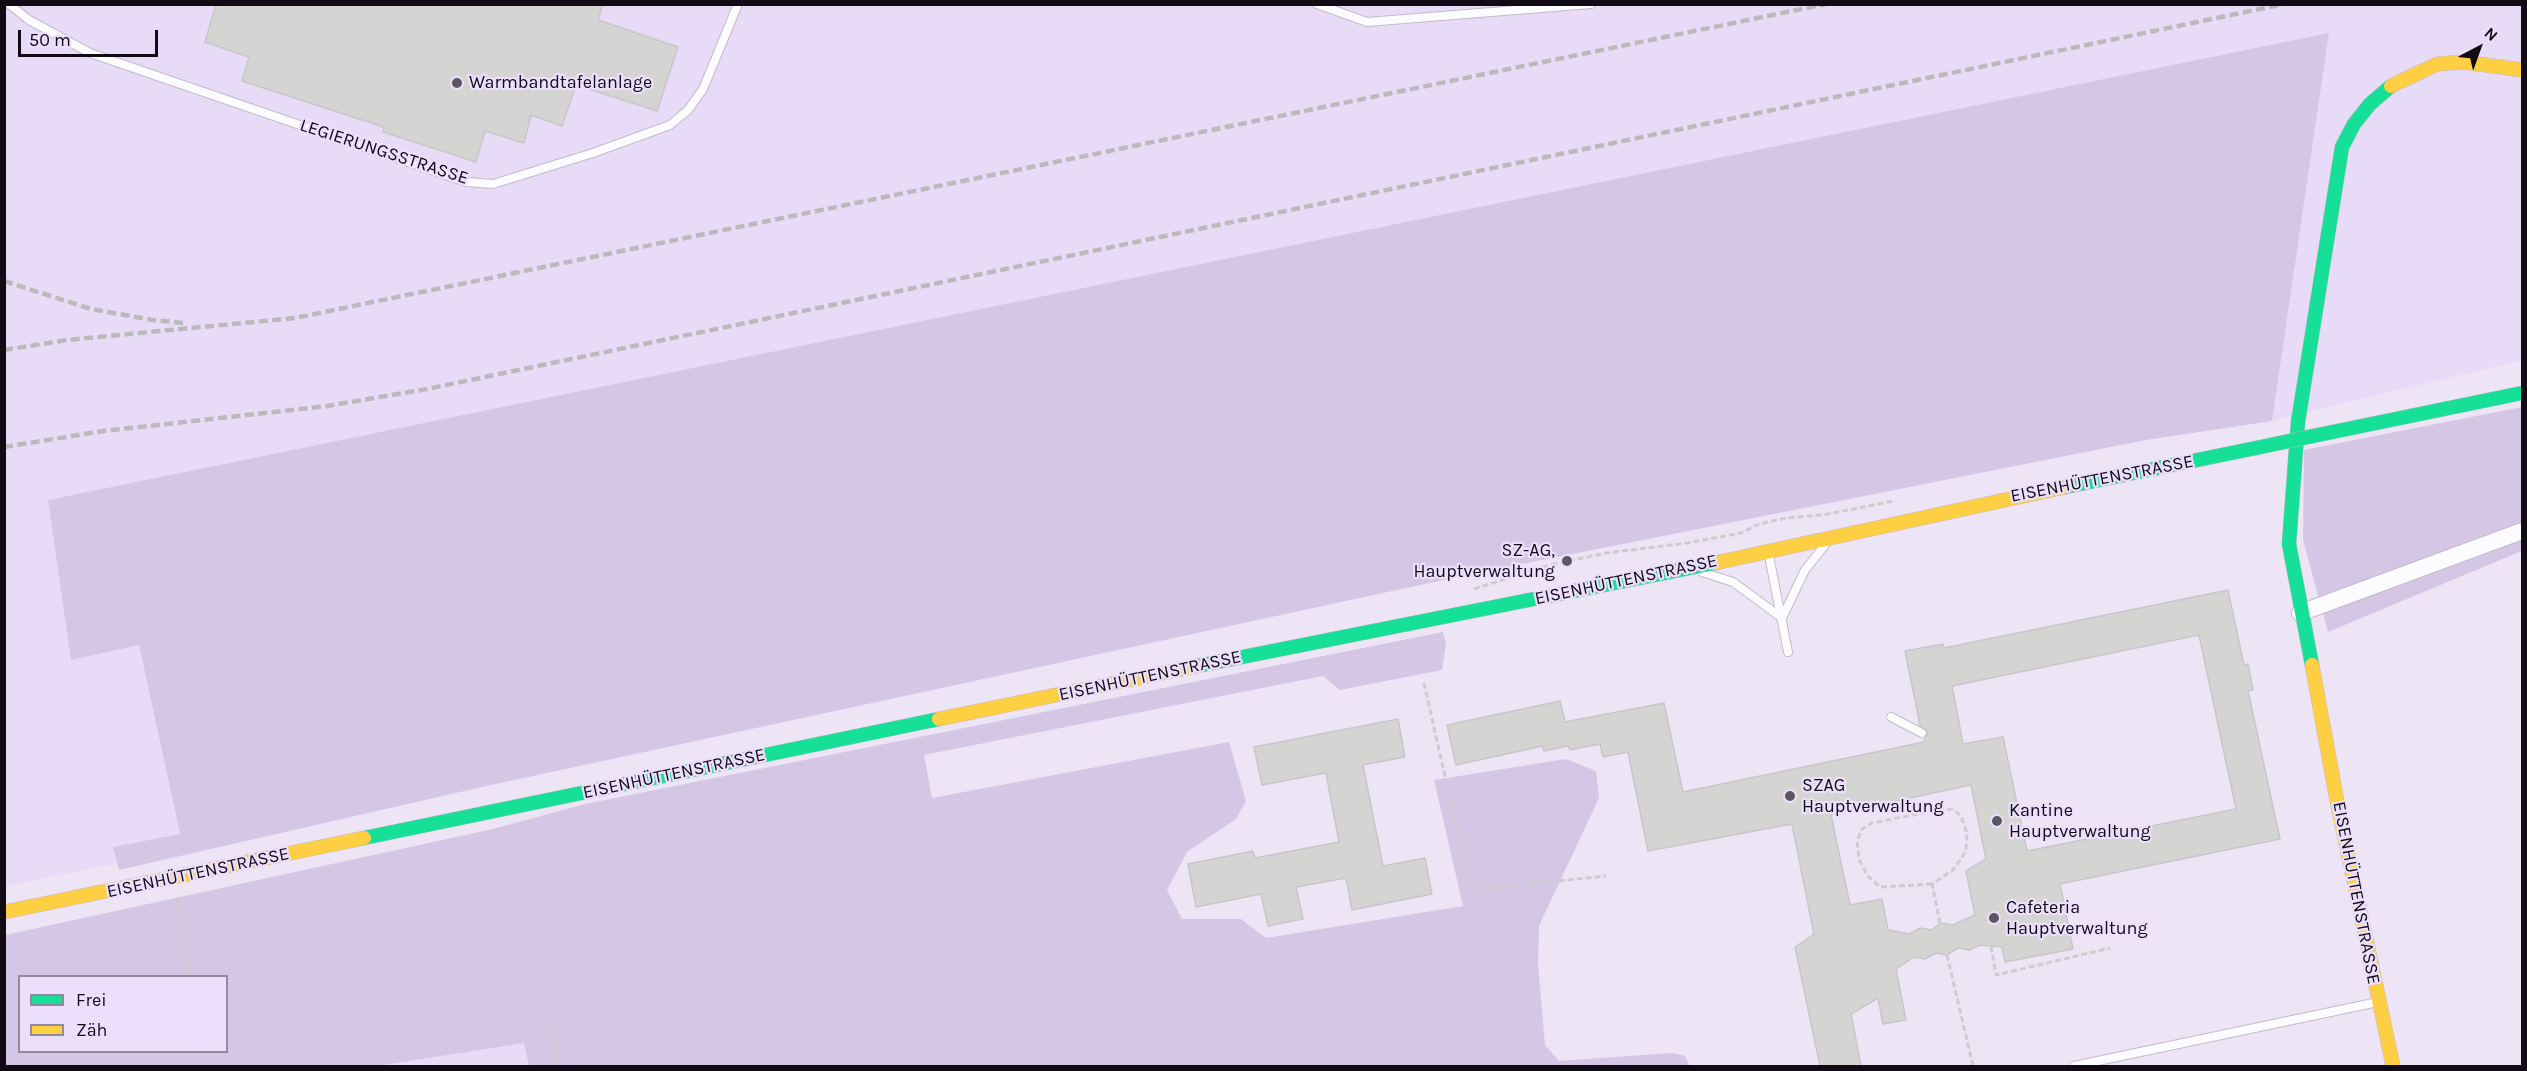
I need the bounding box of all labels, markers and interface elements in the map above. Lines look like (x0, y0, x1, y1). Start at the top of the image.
scale bar (21, 18, 160, 56)
north arrow (2449, 18, 2509, 78)
text: N (2481, 23, 2502, 45)
text: 50 m (29, 29, 71, 51)
place label: Warmbandtafelanlage (469, 72, 652, 94)
marker: Warmbandtafelanlage (450, 76, 464, 90)
street label: LEGIERUNGSSTRASSE (297, 115, 471, 189)
street label: EISENHÜTTENSTRASSE (2009, 451, 2195, 507)
place label: SZ-AG, Hauptverwaltung (1413, 540, 1555, 582)
street label: EISENHÜTTENSTRASSE (1533, 550, 1719, 610)
marker: SZ-AG, Hauptverwaltung (1560, 554, 1574, 568)
street label: EISENHÜTTENSTRASSE (1057, 646, 1243, 706)
street label: EISENHÜTTENSTRASSE (581, 744, 767, 804)
place label: SZAG Hauptverwaltung (1802, 775, 1944, 818)
marker: SZAG Hauptverwaltung (1783, 789, 1797, 803)
place label: Kantine Hauptverwaltung (2009, 800, 2151, 842)
street label: EISENHÜTTENSTRASSE (2328, 800, 2384, 986)
marker: Kantine Hauptverwaltung (1990, 814, 2004, 828)
street label: EISENHÜTTENSTRASSE (105, 843, 291, 903)
place label: Cafeteria Hauptverwaltung (2006, 897, 2148, 940)
marker: Cafeteria Hauptverwaltung (1987, 911, 2001, 925)
legend (18, 975, 228, 1053)
text: Frei (76, 989, 107, 1011)
text: Zäh (76, 1019, 107, 1041)

